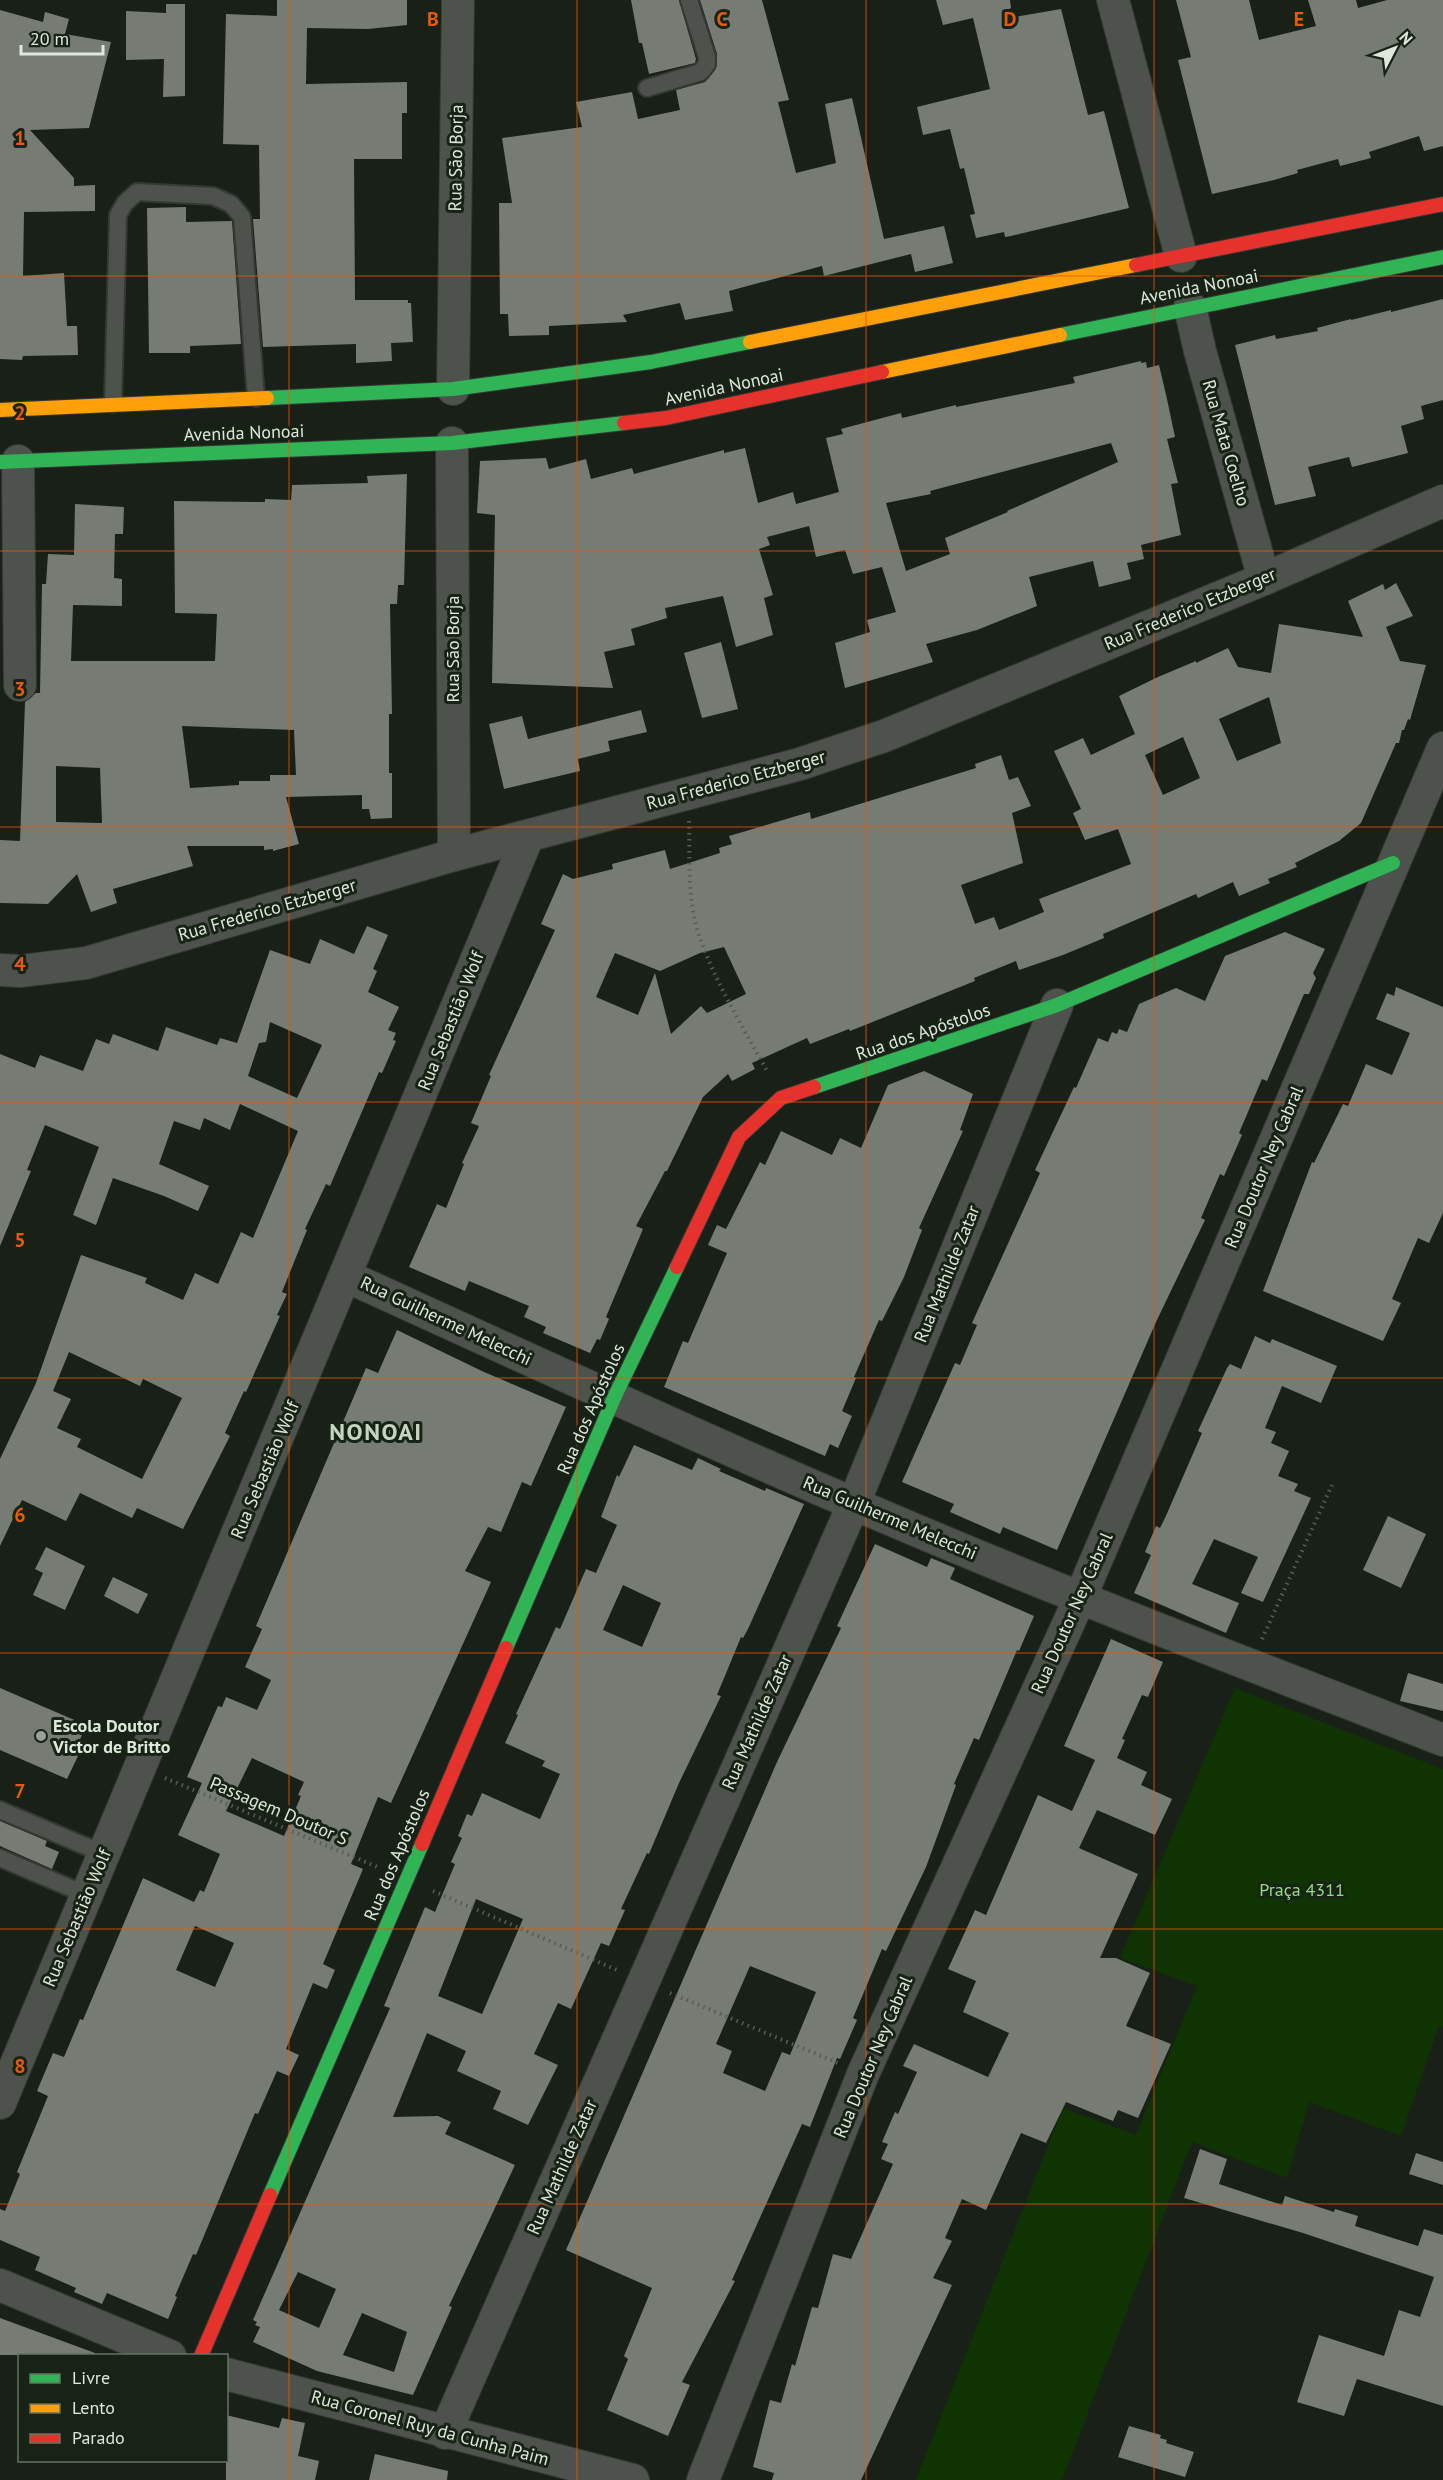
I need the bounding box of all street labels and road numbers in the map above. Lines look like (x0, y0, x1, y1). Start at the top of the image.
street label: Rua São Borja (443, 104, 468, 212)
street label: Avenida Nonoai (1138, 264, 1260, 309)
street label: Avenida Nonoai (663, 363, 785, 410)
street label: Rua Mata Coelho (1197, 377, 1255, 509)
street label: Avenida Nonoai (183, 419, 305, 446)
street label: Rua Frederico Etzberger (1101, 562, 1279, 655)
street label: Rua São Borja (441, 596, 464, 702)
street label: Rua Frederico Etzberger (644, 745, 828, 814)
street label: Rua Frederico Etzberger (175, 873, 359, 946)
street label: Rua Sebastião Wolf (412, 947, 489, 1094)
street label: Rua dos Apóstolos (853, 998, 993, 1065)
street label: Rua Doutor Ney Cabral (1219, 1082, 1308, 1251)
street label: Rua Mathilde Zatar (909, 1202, 985, 1346)
street label: Rua Guilherme Melecchi (357, 1271, 536, 1370)
street label: Rua dos Apóstolos (551, 1340, 630, 1478)
street label: Rua Sebastião Wolf (225, 1396, 304, 1542)
street label: Rua Guilherme Melecchi (800, 1471, 981, 1565)
street label: Rua Doutor Ney Cabral (1026, 1528, 1118, 1697)
street label: Rua Mathilde Zatar (716, 1650, 797, 1793)
street label: Passagem Doutor S (207, 1771, 352, 1850)
street label: Rua dos Apóstolos (358, 1786, 435, 1924)
street label: Rua Sebastião Wolf (37, 1844, 116, 1990)
street label: Rua Doutor Ney Cabral (828, 1972, 917, 2141)
street label: Rua Mathilde Zatar (521, 2095, 602, 2238)
street label: Rua Coronel Ruy da Cunha Paim (309, 2385, 552, 2470)

